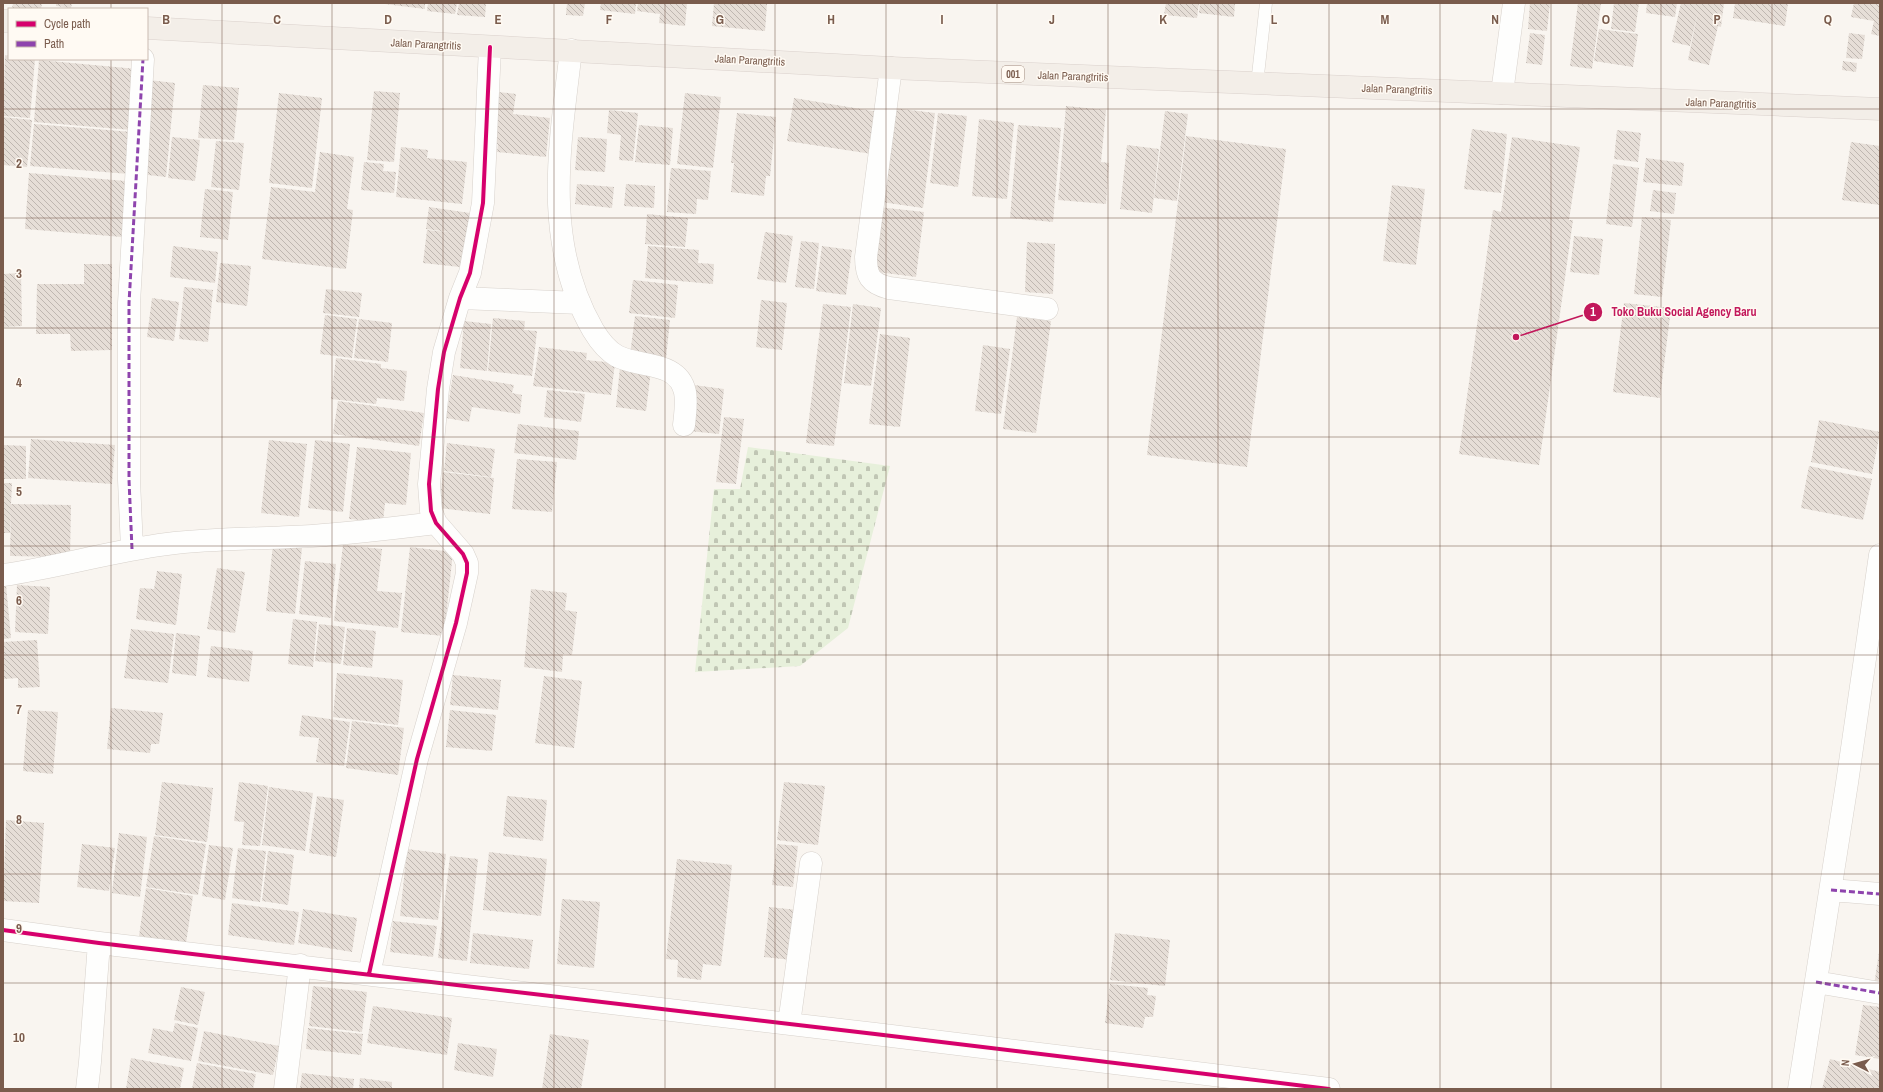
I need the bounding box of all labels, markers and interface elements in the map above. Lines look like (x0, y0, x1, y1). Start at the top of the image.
legend (8, 8, 148, 60)
text: B (162, 11, 170, 28)
text: C (273, 11, 281, 28)
text: D (384, 11, 392, 28)
text: E (494, 11, 502, 28)
text: F (606, 11, 613, 28)
text: G (716, 11, 724, 28)
text: H (827, 11, 835, 28)
text: I (941, 11, 944, 28)
text: J (1049, 11, 1055, 28)
text: K (1159, 11, 1167, 28)
text: L (1271, 11, 1278, 28)
text: M (1381, 11, 1390, 28)
text: N (1491, 11, 1499, 28)
text: O (1602, 11, 1610, 28)
text: P (1713, 11, 1721, 28)
text: Q (1824, 11, 1832, 28)
text: Cycle path (44, 16, 91, 32)
street label: Jalan Parangtritis (390, 35, 462, 53)
text: Path (44, 36, 64, 52)
street label: Jalan Parangtritis (714, 51, 786, 69)
road number: 001 (1002, 66, 1024, 82)
street label: Jalan Parangtritis (1037, 68, 1109, 84)
street label: Jalan Parangtritis (1361, 81, 1433, 97)
street label: Jalan Parangtritis (1685, 95, 1757, 111)
text: 2 (16, 155, 22, 172)
text: 3 (16, 265, 22, 282)
callout: Toko Buku Social Agency Baru (1583, 300, 1765, 324)
text: 1 (1590, 304, 1596, 320)
text: Toko Buku Social Agency Baru (1612, 304, 1756, 320)
text: 4 (16, 374, 22, 391)
text: 5 (16, 483, 22, 500)
text: 6 (16, 592, 22, 609)
text: 7 (16, 701, 22, 718)
text: 8 (16, 811, 22, 828)
text: 9 (16, 920, 22, 937)
text: 10 (13, 1029, 25, 1046)
north arrow (1835, 1044, 1875, 1084)
text: N (1838, 1059, 1852, 1067)

